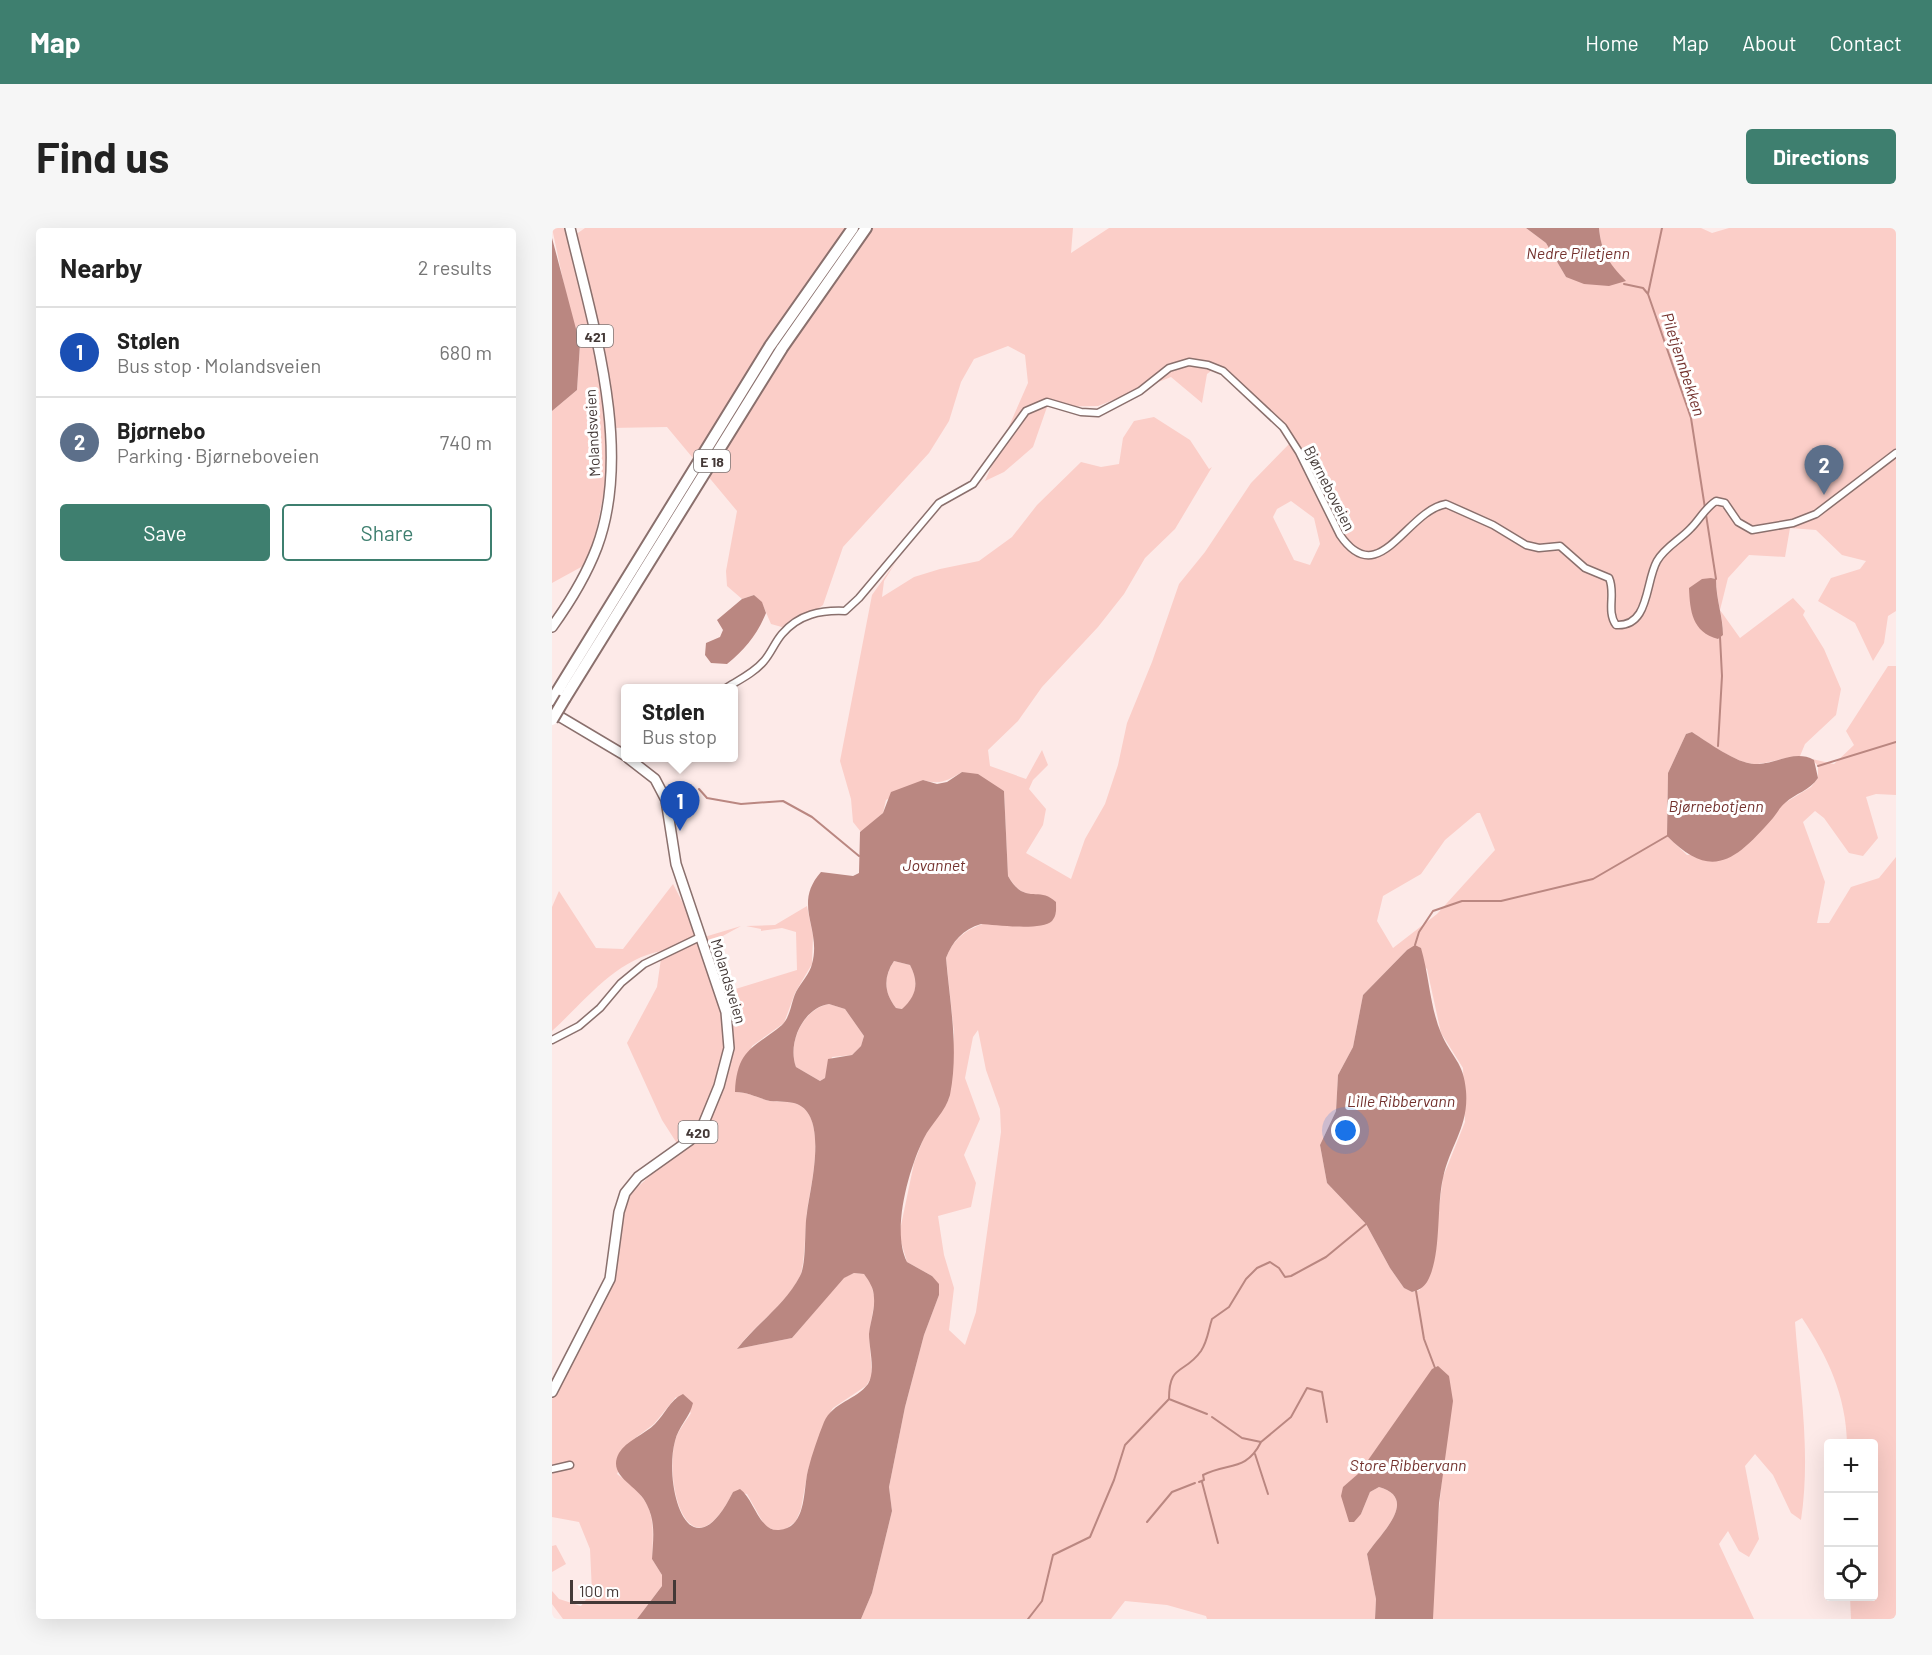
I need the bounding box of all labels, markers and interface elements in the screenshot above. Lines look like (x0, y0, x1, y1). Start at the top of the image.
text: Map (30, 25, 81, 59)
text: Home (1585, 30, 1639, 55)
text: Map (1672, 30, 1709, 55)
text: About (1742, 30, 1797, 55)
text: Contact (1830, 30, 1902, 55)
button: Directions (1746, 129, 1896, 184)
text: Find us (36, 131, 169, 181)
water label: Nedre Piletjenn (1526, 243, 1630, 262)
text: Nearby (60, 252, 142, 283)
text: 2 results (418, 255, 492, 279)
water label: Piletjennbekken (1658, 310, 1710, 418)
road number: 421 (577, 325, 613, 347)
text: Stølen (117, 327, 180, 353)
text: 1 (76, 340, 83, 364)
text: 680 m (439, 340, 492, 364)
text: Bus stop · Molandsveien (117, 353, 321, 377)
street label: Molandsveien (581, 389, 603, 477)
text: Bjørnebo (117, 417, 205, 443)
text: 2 (74, 430, 85, 454)
text: 740 m (440, 430, 492, 454)
street label: Bjørneboveien (1301, 442, 1359, 534)
text: Parking · Bjørneboveien (117, 443, 319, 467)
pin: 2 (1804, 446, 1844, 495)
road number: E 18 (694, 450, 730, 472)
button: Save (60, 504, 270, 561)
button: Share (282, 504, 492, 561)
popup (621, 684, 738, 762)
text: Stølen (642, 698, 705, 724)
text: Bus stop (642, 724, 717, 748)
pin: 1 (660, 782, 700, 831)
water label: Bjørnebotjenn (1668, 796, 1764, 815)
water label: Jovannet (902, 855, 966, 874)
street label: Molandsveien (708, 936, 750, 1026)
water label: Lille Ribbervann (1347, 1091, 1455, 1110)
your location (1331, 1116, 1360, 1145)
road number: 420 (678, 1121, 718, 1143)
map controls (1824, 1439, 1878, 1601)
button: + (1824, 1439, 1878, 1493)
water label: Store Ribbervann (1350, 1455, 1466, 1474)
button: − (1824, 1493, 1878, 1547)
button: locate (1824, 1547, 1878, 1601)
scale bar (570, 1577, 676, 1604)
text: 100 m (579, 1581, 619, 1600)

